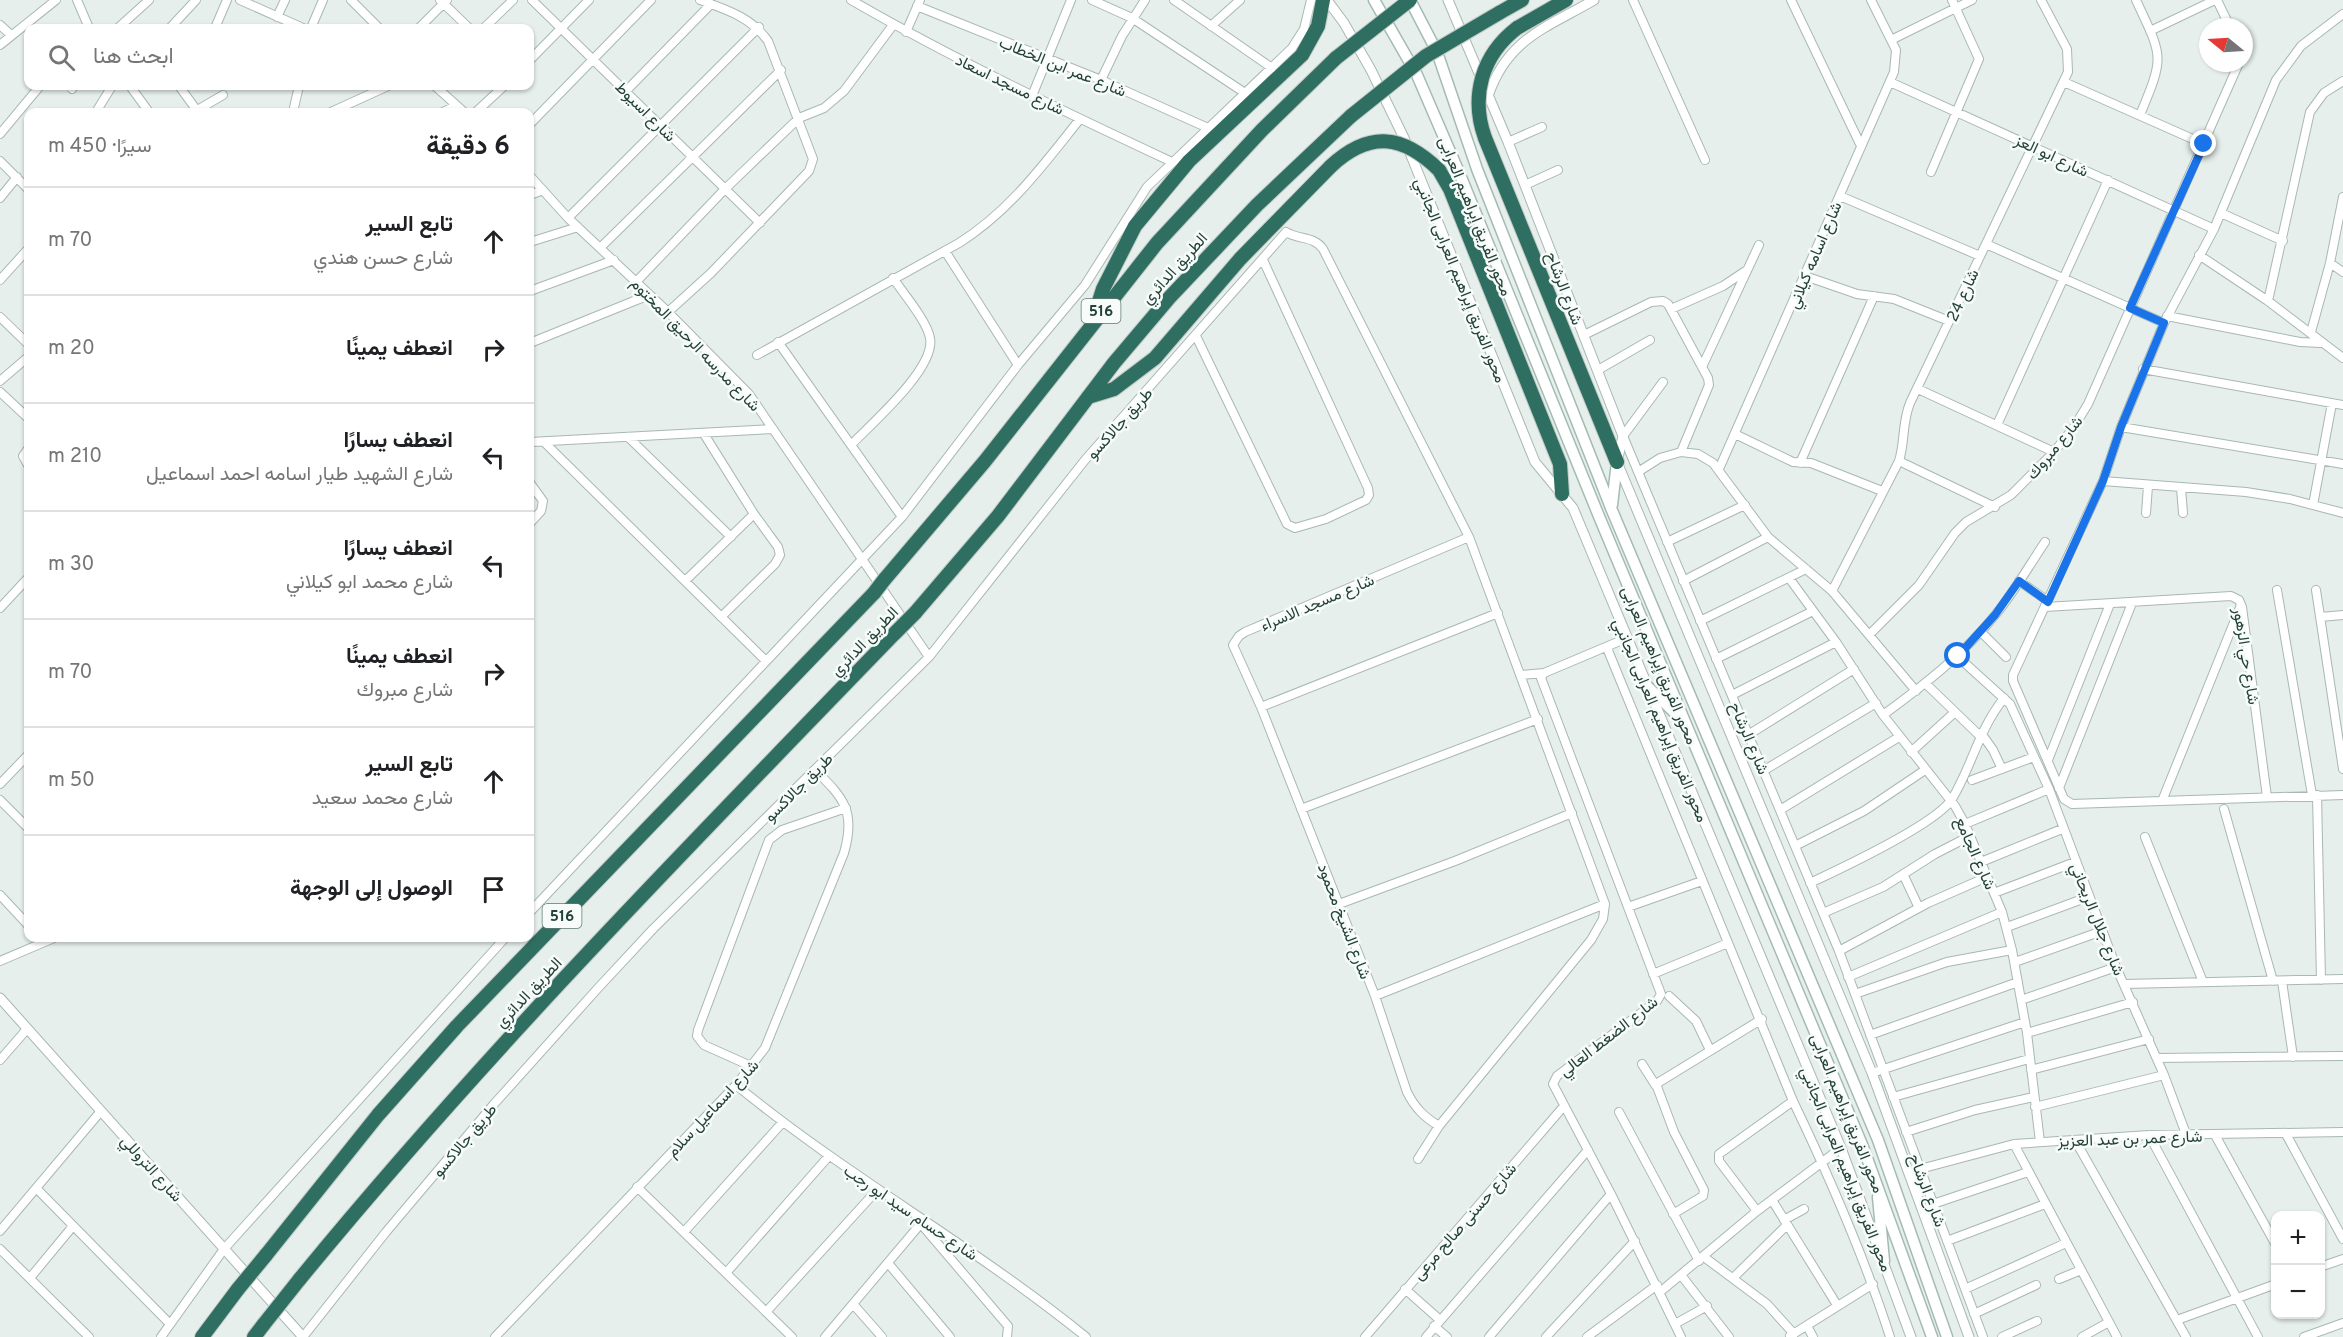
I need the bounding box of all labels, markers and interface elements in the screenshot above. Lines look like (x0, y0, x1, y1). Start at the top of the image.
north arrow (2199, 18, 2253, 72)
search box (24, 24, 534, 90)
street label: شارع عمر ابن الخطاب (996, 33, 1129, 102)
icon: search (45, 41, 78, 74)
text: ابحث هنا (93, 44, 174, 71)
street label: شارع مسجد اسعاد (951, 51, 1067, 121)
street label: شارع اسيوط (610, 78, 679, 147)
route end (2190, 130, 2216, 156)
text: 6 دقيقة (426, 131, 510, 164)
street label: شارع ابو العز (2010, 131, 2091, 183)
text: سيرًا · 450 m (48, 134, 151, 160)
street label: محور الفريق إبراهيم العرابى (1433, 134, 1515, 299)
street label: محور الفريق إبراهيم العرابى الجانبي (1407, 175, 1510, 387)
street label: شارع اسامه كيلاني (1784, 199, 1849, 313)
text: تابع السير (365, 212, 453, 239)
icon: ahead (477, 225, 510, 258)
text: 70 m (48, 228, 92, 254)
street label: الطريق الدائري (1138, 229, 1214, 311)
text: شارع حسن هندي (313, 246, 453, 272)
street label: شارع الرشاح (1540, 249, 1586, 328)
street label: شارع 24 (1943, 266, 1985, 325)
street label: شارع مدرسه الرحيق المختوم (625, 274, 764, 417)
road number: 516 (1082, 299, 1120, 323)
icon: right (477, 333, 510, 366)
text: 20 m (48, 336, 95, 362)
text: انعطف يمينًا (346, 336, 453, 363)
street label: طريق جالاكسو (1083, 384, 1158, 464)
street label: شارع مبروك (2023, 412, 2088, 484)
text: انعطف يسارًا (343, 428, 453, 455)
icon: left (477, 441, 510, 474)
text: 210 m (48, 444, 102, 470)
text: شارع الشهيد طيار اسامه احمد اسماعيل (146, 462, 453, 488)
text: انعطف يسارًا (343, 536, 453, 563)
icon: left (477, 549, 510, 582)
text: 30 m (48, 552, 94, 578)
text: شارع محمد ابو كيلاني (286, 570, 453, 596)
street label: شارع مسجد الاسراء (1258, 571, 1378, 637)
street label: محور الفريق إبراهيم العرابى (1616, 584, 1701, 748)
street label: الطريق الدائري (827, 603, 905, 683)
street label: شارع حي الزهور (2225, 605, 2263, 706)
street label: محور الفريق إبراهيم العرابى الجانبي (1605, 616, 1711, 826)
route start (1944, 642, 1970, 668)
text: انعطف يمينًا (346, 644, 453, 671)
icon: right (477, 657, 510, 690)
text: 70 m (48, 660, 92, 686)
text: شارع مبروك (357, 678, 453, 704)
street label: شارع الرشاح (1724, 700, 1772, 778)
street label: طريق جالاكسو (761, 750, 838, 827)
text: تابع السير (365, 752, 453, 779)
icon: ahead (477, 765, 510, 798)
text: 50 m (48, 768, 95, 794)
text: شارع محمد سعيد (312, 786, 453, 812)
street label: شارع الجامع (1949, 814, 1999, 893)
street label: شارع جلال الريحاني (2063, 860, 2128, 980)
street label: شارع الشيخ محمود (1312, 861, 1374, 983)
icon: arrive (477, 873, 510, 906)
text: الوصول إلى الوجهة (290, 876, 453, 903)
road number: 516 (542, 904, 582, 928)
street label: الطريق الدائري (492, 954, 569, 1034)
street label: شارع الضغط العالي (1556, 993, 1664, 1084)
street label: محور الفريق إبراهيم العرابى (1805, 1031, 1887, 1196)
street label: شارع اسماعيل سلام (663, 1056, 764, 1162)
street label: محور الفريق إبراهيم العرابى الجانبي (1793, 1064, 1896, 1276)
street label: طريق جالاكسو (429, 1101, 502, 1182)
street label: شارع عمر بن عبد العزيز (2056, 1127, 2203, 1153)
street label: شارع التروللي (114, 1132, 186, 1208)
street label: شارع الرشاح (1903, 1151, 1949, 1230)
street label: شارع حسنى صالح مرعى (1409, 1160, 1522, 1285)
street label: شارع حسام سيد ابو رجب (839, 1161, 981, 1266)
map controls (2271, 1211, 2325, 1319)
button: + (2271, 1211, 2325, 1265)
button: − (2271, 1265, 2325, 1319)

